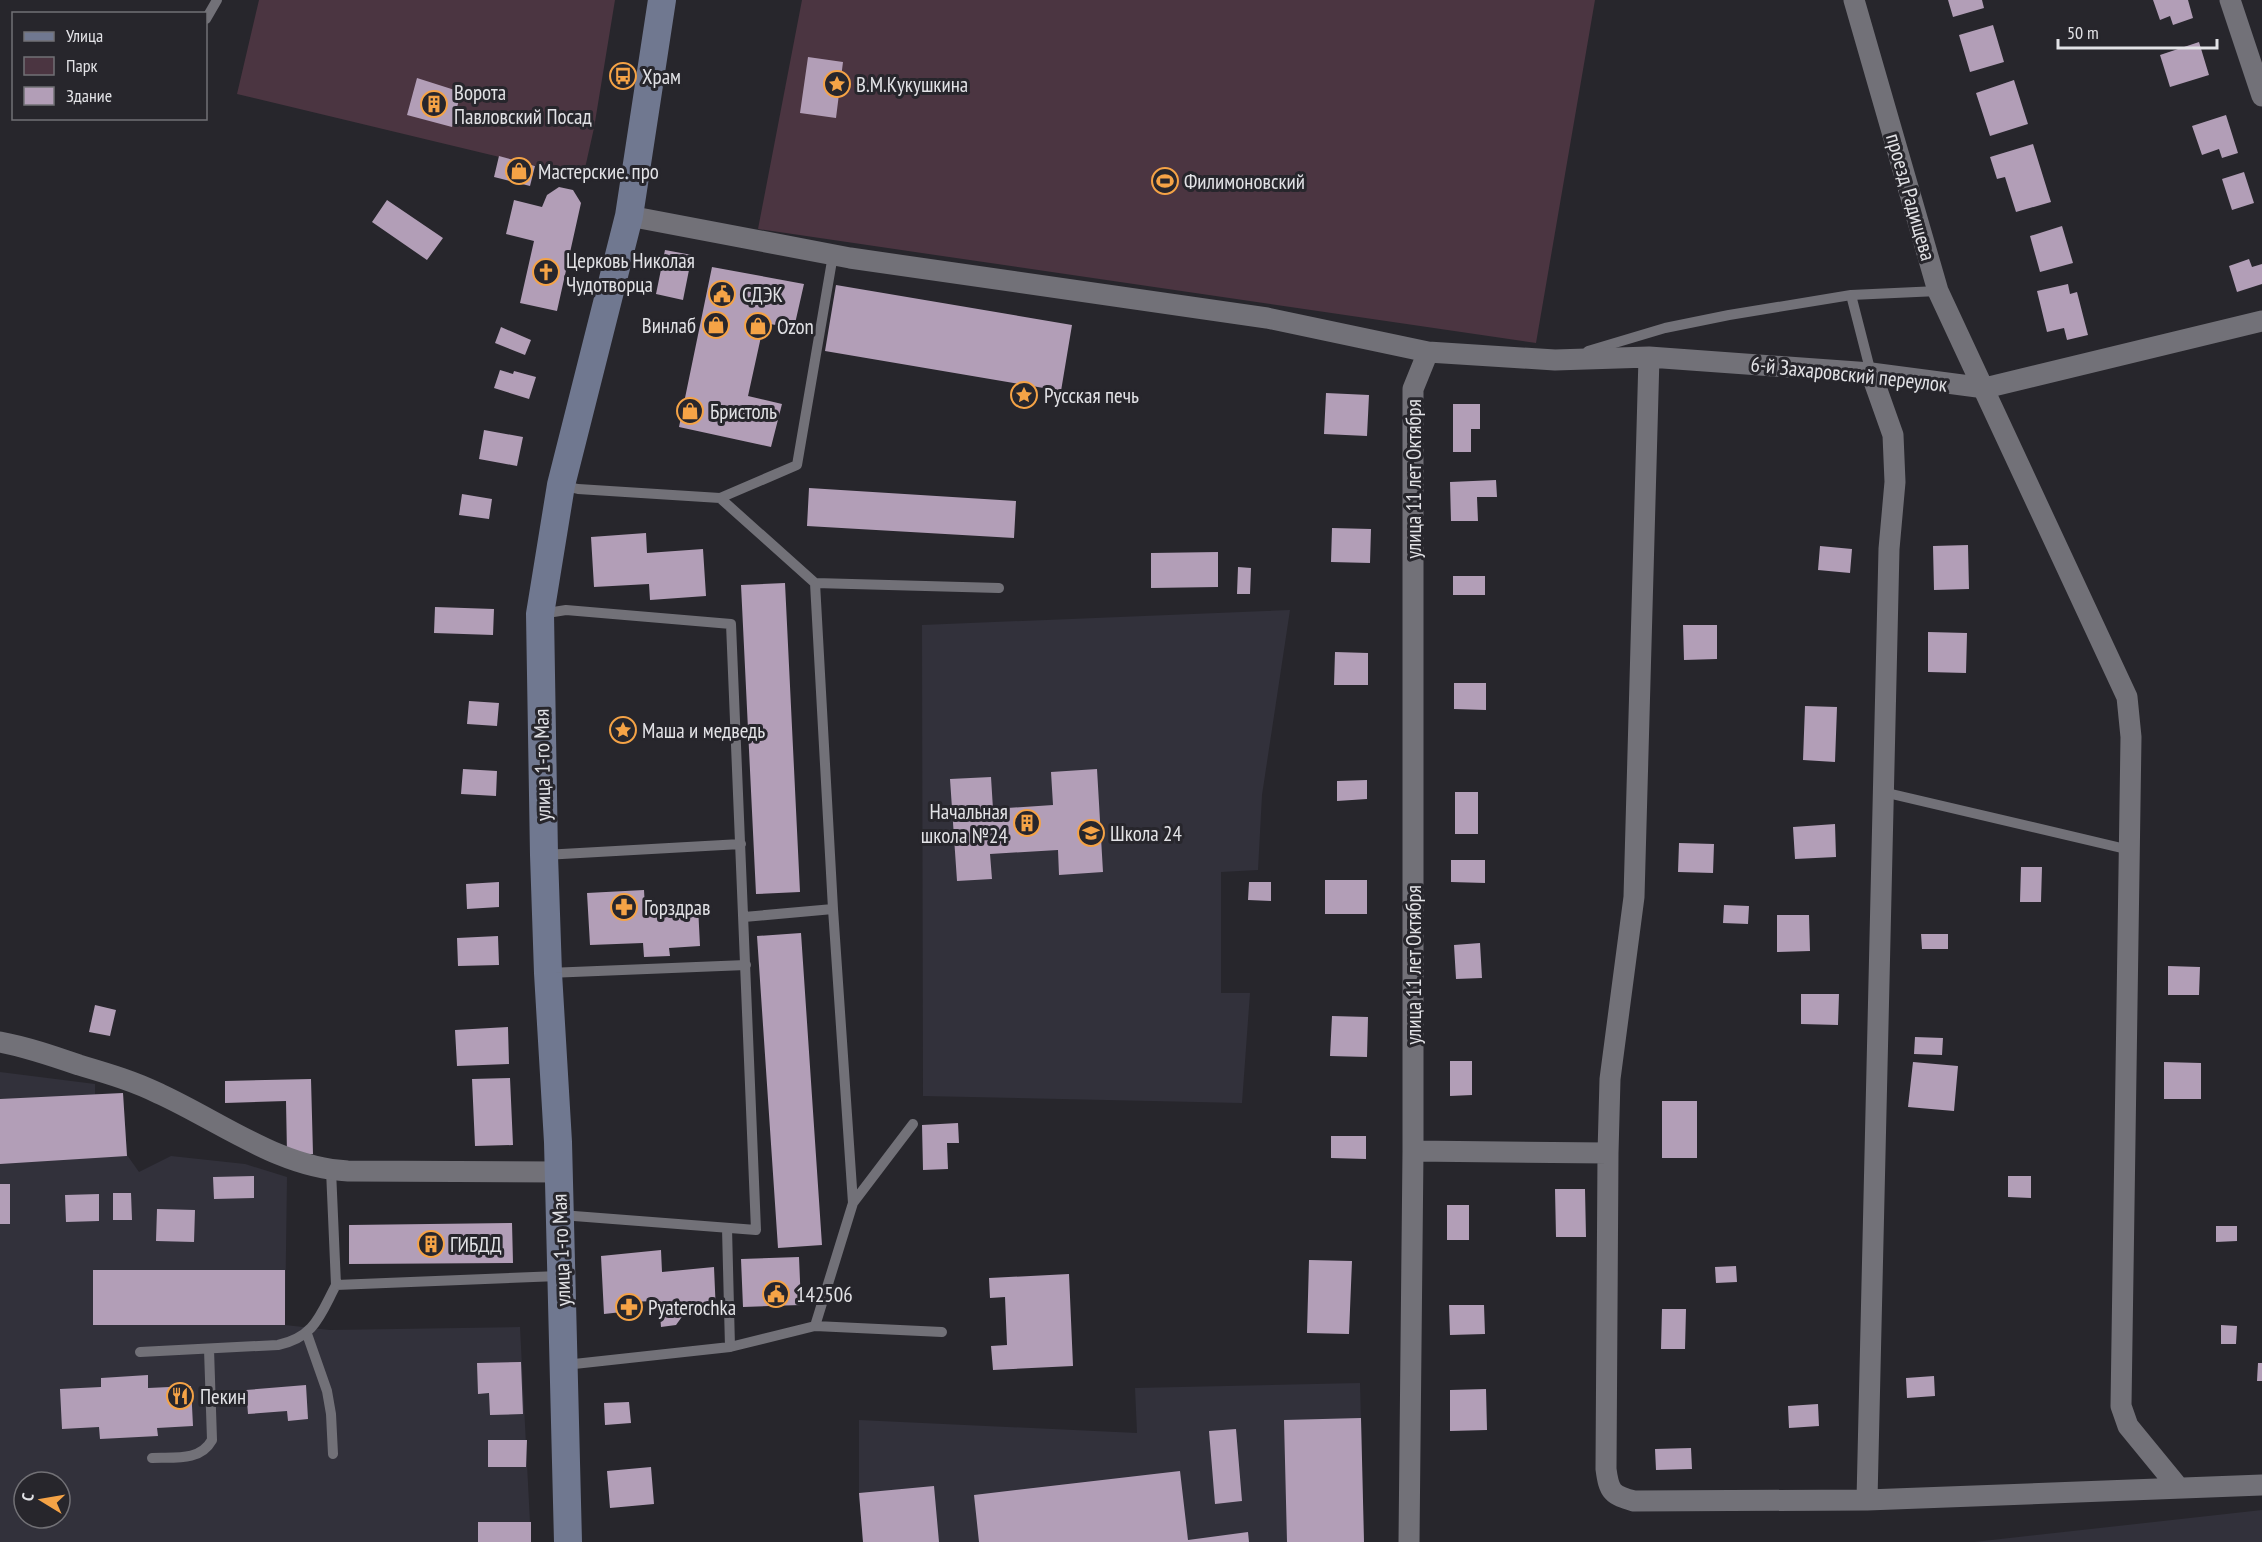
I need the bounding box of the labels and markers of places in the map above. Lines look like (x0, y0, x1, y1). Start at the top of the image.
bus stop icon: Храм (608, 61, 638, 91)
place label: Храм (642, 63, 681, 90)
place icon: В.М.Кукушкина (822, 69, 852, 99)
place label: В.М.Кукушкина (856, 71, 968, 98)
place label: Ворота Павловский Посад (454, 79, 592, 130)
building icon: Ворота Павловский Посад (419, 89, 449, 119)
shop icon: Мастерские. про (504, 156, 534, 186)
place label: Мастерские. про (538, 158, 659, 185)
sports icon: Филимоновский (1150, 166, 1180, 196)
place label: Филимоновский (1184, 168, 1305, 195)
place label: Церковь Николая Чудотворца (566, 247, 695, 298)
church icon: Церковь Николая Чудотворца (531, 257, 561, 287)
public building icon: СДЭК (707, 279, 737, 309)
place label: СДЭК (742, 281, 783, 308)
shop icon: Винлаб (701, 310, 731, 340)
shop icon: Ozon (743, 311, 773, 341)
place label: Винлаб (642, 312, 696, 339)
place label: Ozon (777, 313, 814, 340)
place icon: Русская печь (1009, 380, 1039, 410)
place label: Русская печь (1044, 382, 1139, 409)
shop icon: Бристоль (675, 396, 705, 426)
place label: Бристоль (710, 398, 777, 425)
place icon: Маша и медведь (608, 715, 638, 745)
place label: Маша и медведь (642, 717, 765, 744)
place label: Начальная школа №24 (921, 798, 1009, 849)
building icon: Начальная школа №24 (1012, 808, 1042, 838)
school or university icon: Школа 24 (1076, 818, 1106, 848)
place label: Школа 24 (1110, 820, 1183, 847)
pharmacy icon: Горздрав (609, 892, 639, 922)
place label: Горздрав (644, 894, 710, 921)
building icon: ГИБДД (416, 1229, 446, 1259)
place label: ГИБДД (450, 1231, 502, 1258)
public building icon: 142506 (761, 1279, 791, 1309)
place label: 142506 (796, 1281, 853, 1308)
pharmacy icon: Pyaterochka (614, 1292, 644, 1322)
place label: Pyaterochka (648, 1294, 736, 1321)
restaurant icon: Пекин (165, 1381, 195, 1411)
place label: Пекин (200, 1383, 246, 1410)

